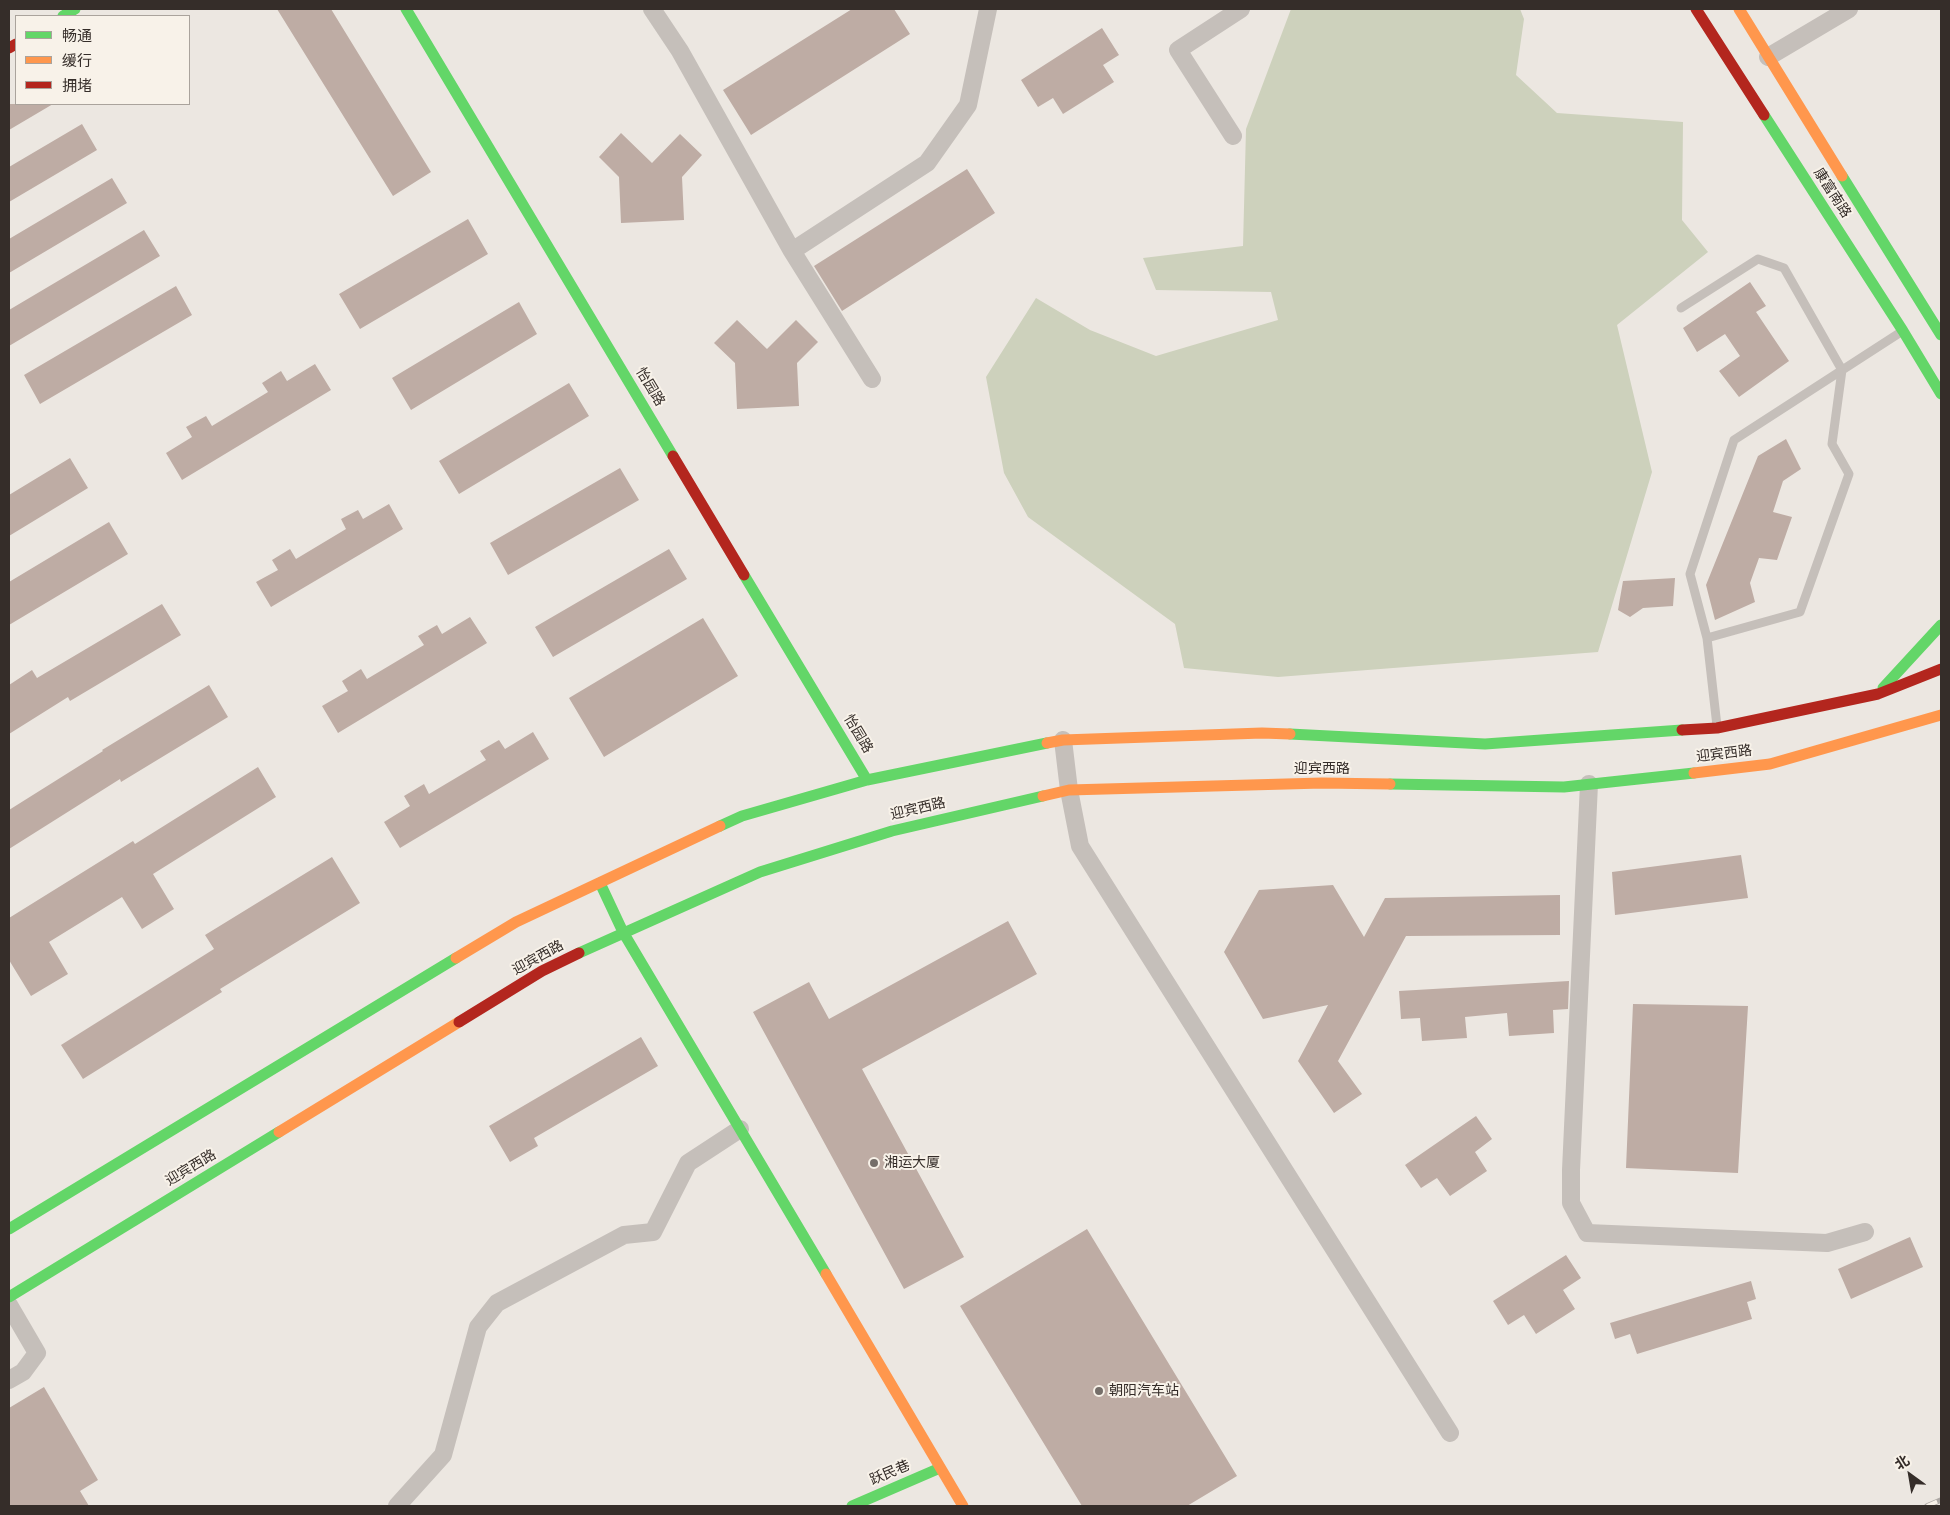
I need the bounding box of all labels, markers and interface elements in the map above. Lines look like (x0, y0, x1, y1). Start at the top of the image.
legend (15, 15, 190, 105)
text: 畅通 (62, 25, 92, 45)
text: 缓行 (62, 50, 92, 70)
text: 拥堵 (62, 75, 92, 95)
street label: 康富南路 (1810, 165, 1854, 221)
street label: 怡园路 (632, 365, 668, 409)
street label: 怡园路 (840, 712, 876, 756)
street label: 迎宾西路 (1695, 742, 1753, 766)
street label: 迎宾西路 (1294, 761, 1350, 777)
street label: 迎宾西路 (889, 795, 947, 823)
street label: 迎宾西路 (509, 937, 567, 979)
street label: 迎宾西路 (163, 1146, 219, 1190)
place label: 湘运大厦 (884, 1155, 940, 1171)
marker: 湘运大厦 (868, 1157, 880, 1169)
place label: 朝阳汽车站 (1109, 1383, 1179, 1399)
marker: 朝阳汽车站 (1093, 1385, 1105, 1397)
north arrow (1885, 1450, 1935, 1500)
text: 北 (1891, 1450, 1913, 1474)
street label: 跃民巷 (867, 1457, 913, 1489)

